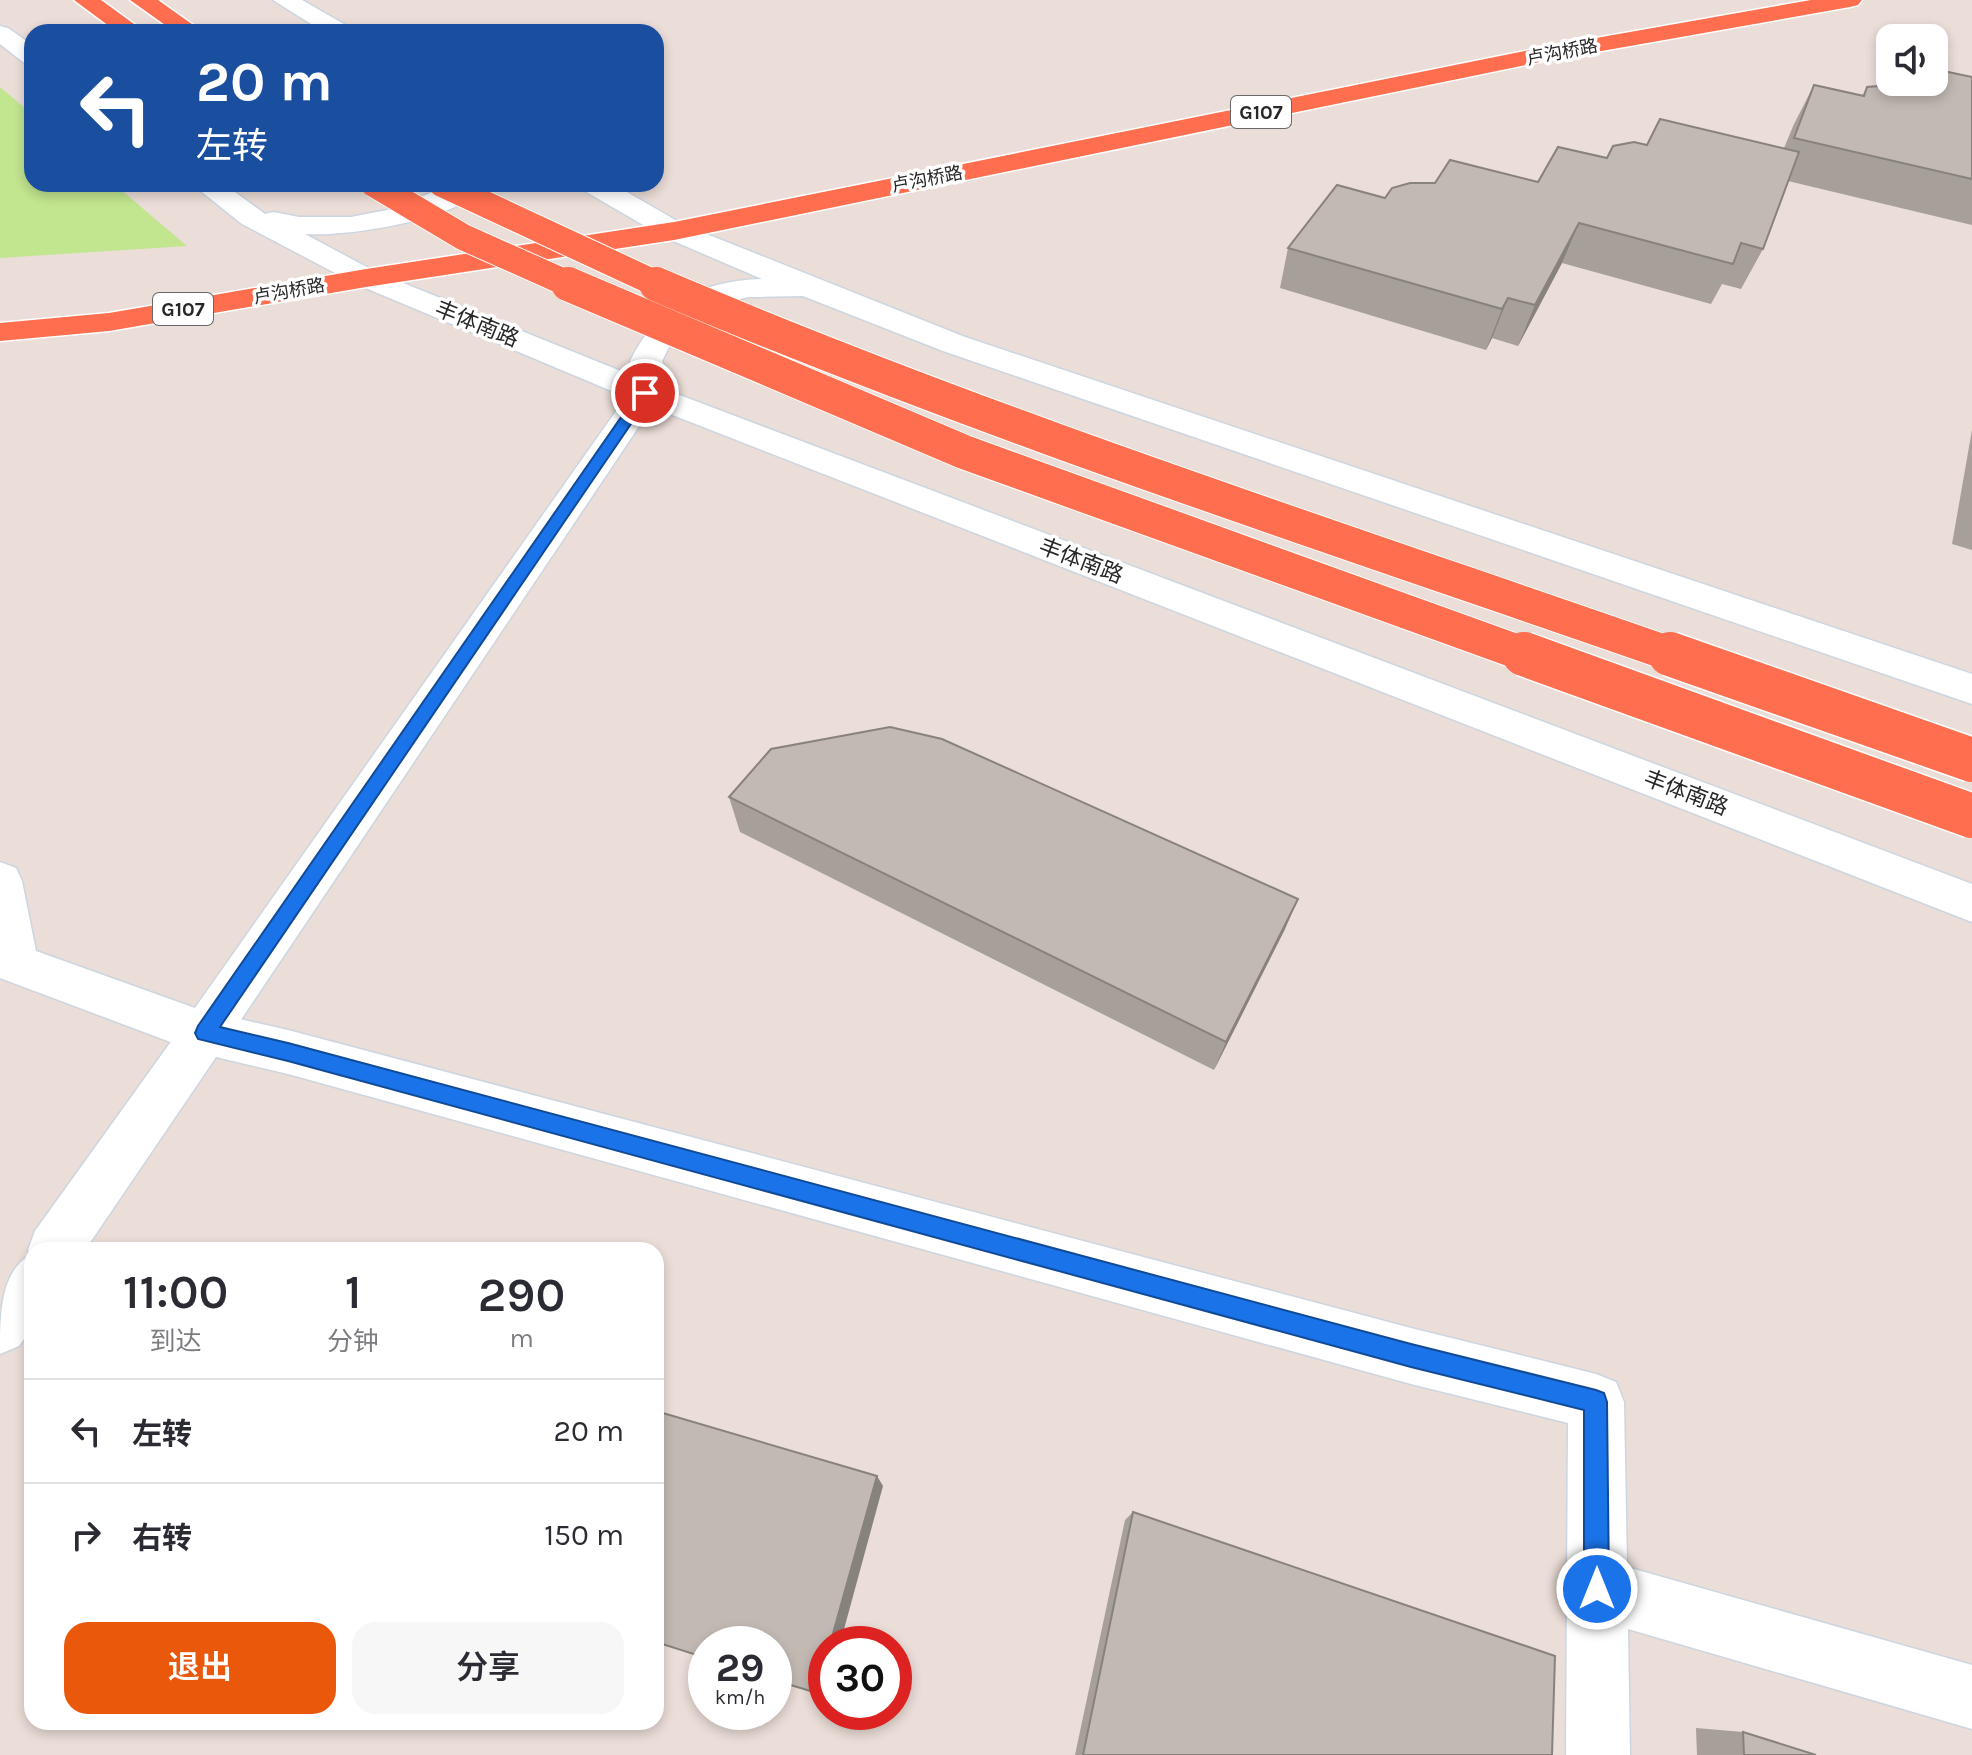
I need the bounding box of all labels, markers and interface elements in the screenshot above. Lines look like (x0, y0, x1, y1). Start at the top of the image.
map controls (1876, 24, 1948, 96)
button: sound (1876, 24, 1948, 96)
street label: 卢沟桥路 (1525, 34, 1599, 70)
text: 20 m (196, 49, 333, 114)
icon: left (64, 56, 168, 160)
road number: G107 (1231, 96, 1291, 128)
text: 左转 (196, 125, 268, 167)
street label: 卢沟桥路 (890, 161, 964, 197)
street label: 卢沟桥路 (252, 274, 326, 308)
road number: G107 (153, 293, 213, 325)
street label: 丰体南路 (431, 295, 523, 353)
pin (611, 359, 679, 427)
icon: arrive (623, 371, 667, 415)
street label: 丰体南路 (1035, 533, 1127, 589)
street label: 丰体南路 (1640, 765, 1732, 821)
text: 11:00 (123, 1264, 228, 1320)
text: 1 (345, 1264, 362, 1320)
text: 290 (478, 1267, 565, 1323)
text: m (509, 1323, 534, 1354)
text: 到达 (150, 1326, 202, 1357)
text: 分钟 (327, 1326, 379, 1357)
icon: left (64, 1409, 108, 1453)
text: 20 m (554, 1413, 624, 1449)
text: 左转 (132, 1416, 192, 1452)
icon: right (64, 1513, 108, 1557)
text: 150 m (544, 1517, 624, 1553)
text: 右转 (132, 1520, 192, 1556)
position arrow (1555, 1547, 1639, 1631)
button: 退出 (64, 1622, 336, 1714)
button: 分享 (352, 1622, 624, 1714)
speed limit sign: 30 (808, 1626, 912, 1730)
text: 29 (716, 1644, 764, 1691)
text: km/h (715, 1686, 765, 1709)

